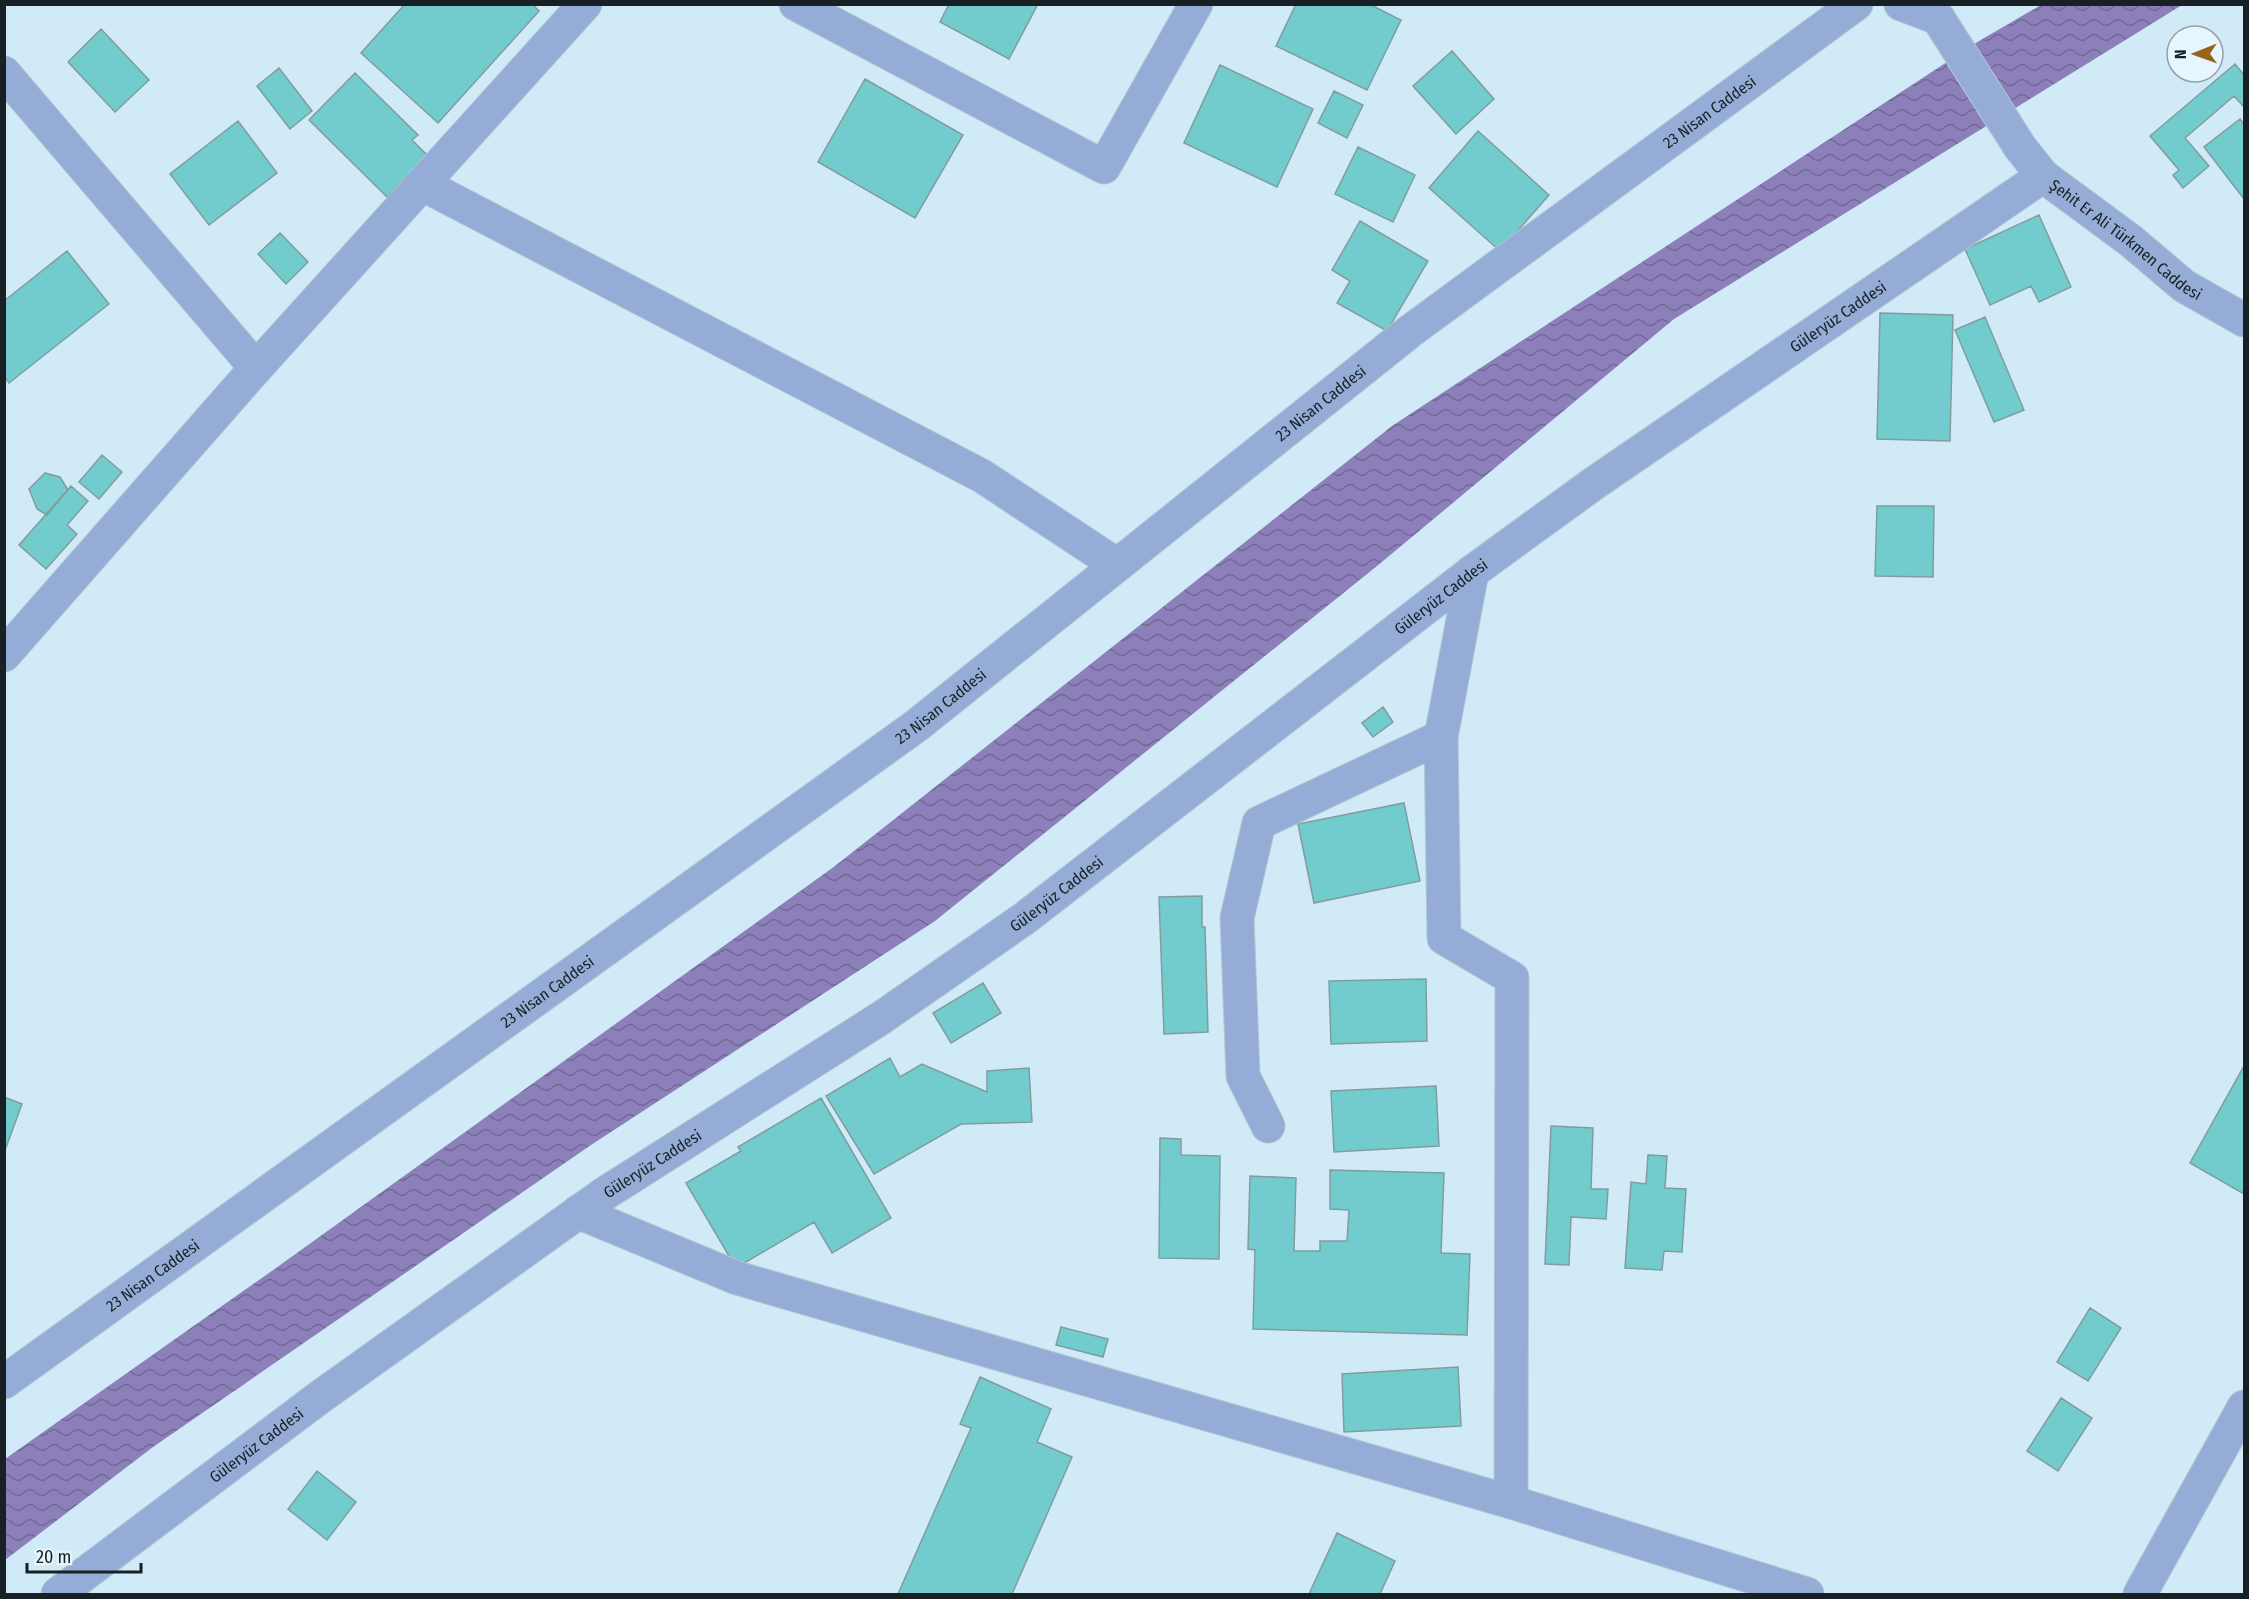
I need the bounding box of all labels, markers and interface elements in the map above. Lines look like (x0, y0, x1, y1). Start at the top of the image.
north arrow (2165, 24, 2225, 84)
text: N (2171, 49, 2190, 59)
street label: 23 Nisan Caddesi (1659, 71, 1759, 152)
street label: Şehit Er Ali Türkmen Caddesi (2046, 175, 2205, 304)
street label: Güleryüz Caddesi (1786, 277, 1890, 356)
street label: 23 Nisan Caddesi (1271, 361, 1369, 445)
street label: Güleryüz Caddesi (1390, 555, 1491, 638)
street label: 23 Nisan Caddesi (891, 664, 990, 747)
street label: Güleryüz Caddesi (1006, 852, 1107, 935)
street label: 23 Nisan Caddesi (497, 951, 597, 1031)
street label: Güleryüz Caddesi (600, 1125, 705, 1202)
street label: 23 Nisan Caddesi (102, 1235, 203, 1315)
street label: Güleryüz Caddesi (206, 1404, 307, 1486)
scale bar (27, 1536, 141, 1574)
text: 20 m (36, 1546, 71, 1568)

